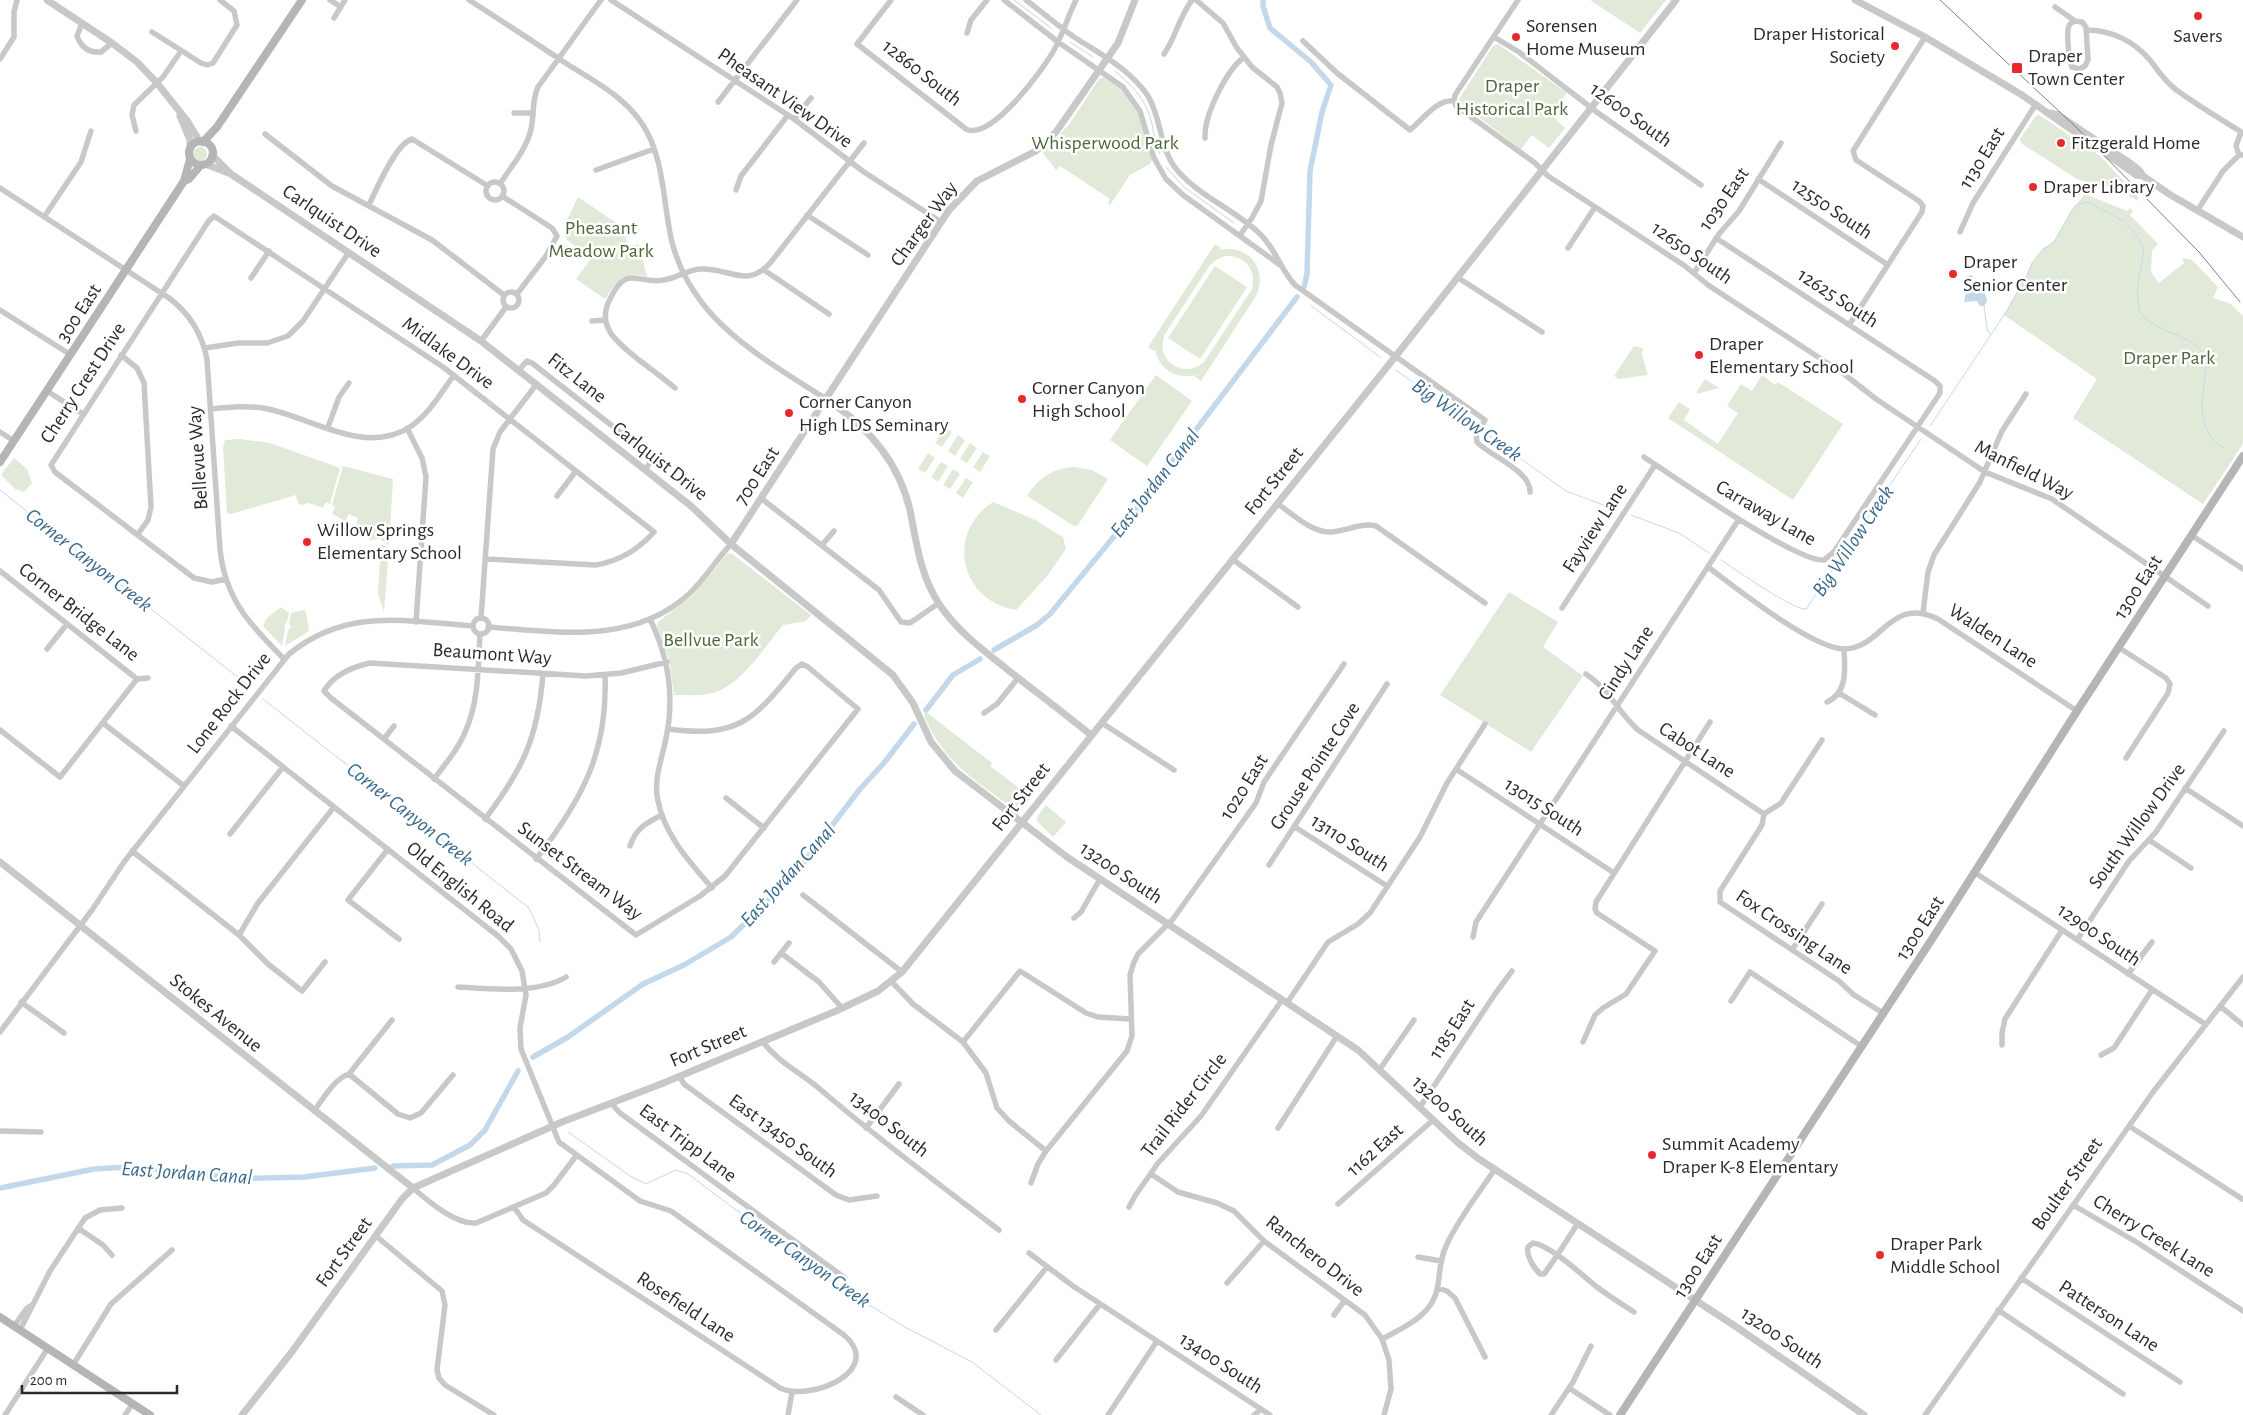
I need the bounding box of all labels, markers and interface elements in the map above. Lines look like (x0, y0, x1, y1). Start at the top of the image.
marker: Savers (2192, 10, 2204, 22)
place label: Sorensen Home Museum (1526, 16, 1646, 59)
place label: Draper Historical Society (1753, 24, 1885, 67)
place label: Savers (2173, 26, 2223, 46)
marker: Sorensen Home Museum (1510, 31, 1522, 43)
street label: 12860 South (879, 36, 965, 110)
marker: Draper Historical Society (1889, 40, 1901, 52)
street label: Pheasant View Drive (714, 44, 856, 152)
place label: Draper Town Center (2028, 46, 2125, 89)
marker: Draper Town Center (2010, 61, 2024, 75)
park label: Draper Historical Park (1456, 76, 1568, 119)
street label: 12600 South (1586, 79, 1676, 151)
street label: 1130 East (1955, 123, 2009, 192)
park label: Whisperwood Park (1031, 133, 1179, 153)
place label: Fitzgerald Home (2071, 133, 2200, 153)
marker: Fitzgerald Home (2055, 137, 2067, 149)
street label: 1030 East (1695, 163, 1753, 234)
street label: 12550 South (1788, 175, 1876, 243)
place label: Draper Library (2043, 177, 2155, 197)
street label: Charger Way (887, 178, 962, 270)
street label: Carlquist Drive (279, 181, 385, 261)
marker: Draper Library (2027, 181, 2039, 193)
park label: Pheasant Meadow Park (548, 218, 654, 261)
street label: 12650 South (1648, 218, 1736, 288)
place label: Draper Senior Center (1963, 252, 2068, 295)
street label: 12625 South (1794, 265, 1882, 331)
marker: Draper Senior Center (1947, 268, 1959, 280)
street label: 300 East (53, 280, 105, 346)
street label: Midlake Drive (398, 313, 498, 393)
street label: Cherry Crest Drive (37, 319, 129, 447)
place label: Draper Elementary School (1709, 334, 1854, 377)
park label: Draper Park (2123, 348, 2215, 368)
street label: Fitz Lane (544, 349, 610, 407)
marker: Draper Elementary School (1693, 349, 1705, 361)
water label: Big Willow Creek (1408, 374, 1526, 466)
place label: Corner Canyon High School (1032, 378, 1145, 421)
place label: Corner Canyon High LDS Seminary (799, 392, 949, 435)
marker: Corner Canyon High School (1016, 393, 1028, 405)
street label: Bellevue Way (184, 405, 212, 511)
marker: Corner Canyon High LDS Seminary (783, 407, 795, 419)
street label: Carlquist Drive (609, 418, 711, 504)
water label: East Jordan Canal (1106, 425, 1204, 541)
street label: Manfield Way (1971, 437, 2077, 504)
street label: 700 East (731, 443, 783, 509)
street label: Fort Street (1241, 443, 1308, 519)
street label: Carraway Lane (1712, 476, 1820, 550)
street label: Fayview Lane (1559, 480, 1631, 576)
water label: Big Willow Creek (1808, 482, 1898, 600)
water label: Corner Canyon Creek (22, 504, 156, 616)
place label: Willow Springs Elementary School (317, 520, 462, 563)
marker: Willow Springs Elementary School (301, 536, 313, 548)
street label: 1300 East (2110, 551, 2166, 623)
street label: Corner Bridge Lane (15, 559, 143, 665)
street label: Walden Lane (1945, 600, 2041, 672)
street label: Cindy Lane (1595, 622, 1657, 704)
park label: Bellvue Park (663, 630, 759, 650)
street label: Beaumont Way (432, 640, 552, 668)
street label: Lone Rock Drive (183, 649, 275, 757)
street label: Grouse Pointe Cove (1266, 698, 1364, 834)
street label: Cabot Lane (1655, 718, 1739, 782)
street label: 1020 East (1216, 750, 1272, 823)
water label: Corner Canyon Creek (343, 758, 477, 870)
street label: Fort Street (988, 759, 1054, 835)
street label: South Willow Drive (2085, 760, 2189, 892)
street label: 13015 South (1501, 774, 1587, 840)
street label: 13110 South (1307, 810, 1393, 876)
street label: Sunset Stream Way (514, 818, 646, 924)
water label: East Jordan Canal (736, 819, 840, 931)
street label: Old English Road (403, 838, 517, 936)
street label: 13200 South (1076, 838, 1166, 908)
street label: Fox Crossing Lane (1732, 886, 1856, 978)
street label: 1300 East (1892, 892, 1948, 964)
street label: 12900 South (2054, 900, 2144, 970)
street label: Stokes Avenue (166, 970, 266, 1056)
street label: 1185 East (1425, 995, 1479, 1063)
street label: Fort Street (667, 1021, 750, 1071)
street label: Trail Rider Circle (1137, 1049, 1231, 1161)
street label: 13200 South (1408, 1072, 1492, 1150)
street label: 13400 South (845, 1087, 933, 1161)
street label: East 13450 South (725, 1090, 841, 1182)
street label: East Tripp Lane (636, 1100, 740, 1186)
street label: 1162 East (1343, 1119, 1407, 1180)
place label: Summit Academy Draper K-8 Elementary (1662, 1134, 1839, 1177)
street label: Boulter Street (2028, 1134, 2106, 1234)
marker: Summit Academy Draper K-8 Elementary (1646, 1149, 1658, 1161)
water label: East Jordan Canal (121, 1158, 253, 1188)
street label: Cherry Creek Lane (2090, 1191, 2218, 1281)
water label: Corner Canyon Creek (736, 1206, 874, 1312)
street label: Ranchero Drive (1262, 1212, 1368, 1300)
street label: Fort Street (312, 1213, 376, 1291)
street label: 1300 East (1670, 1230, 1726, 1302)
place label: Draper Park Middle School (1890, 1234, 2001, 1277)
marker: Draper Park Middle School (1874, 1249, 1886, 1261)
street label: Rosefield Lane (633, 1268, 739, 1346)
street label: Patterson Lane (2055, 1276, 2163, 1356)
street label: 13200 South (1737, 1303, 1827, 1373)
street label: 13400 South (1176, 1329, 1266, 1397)
scale bar (22, 1362, 178, 1394)
text: 200 m (30, 1373, 67, 1388)

